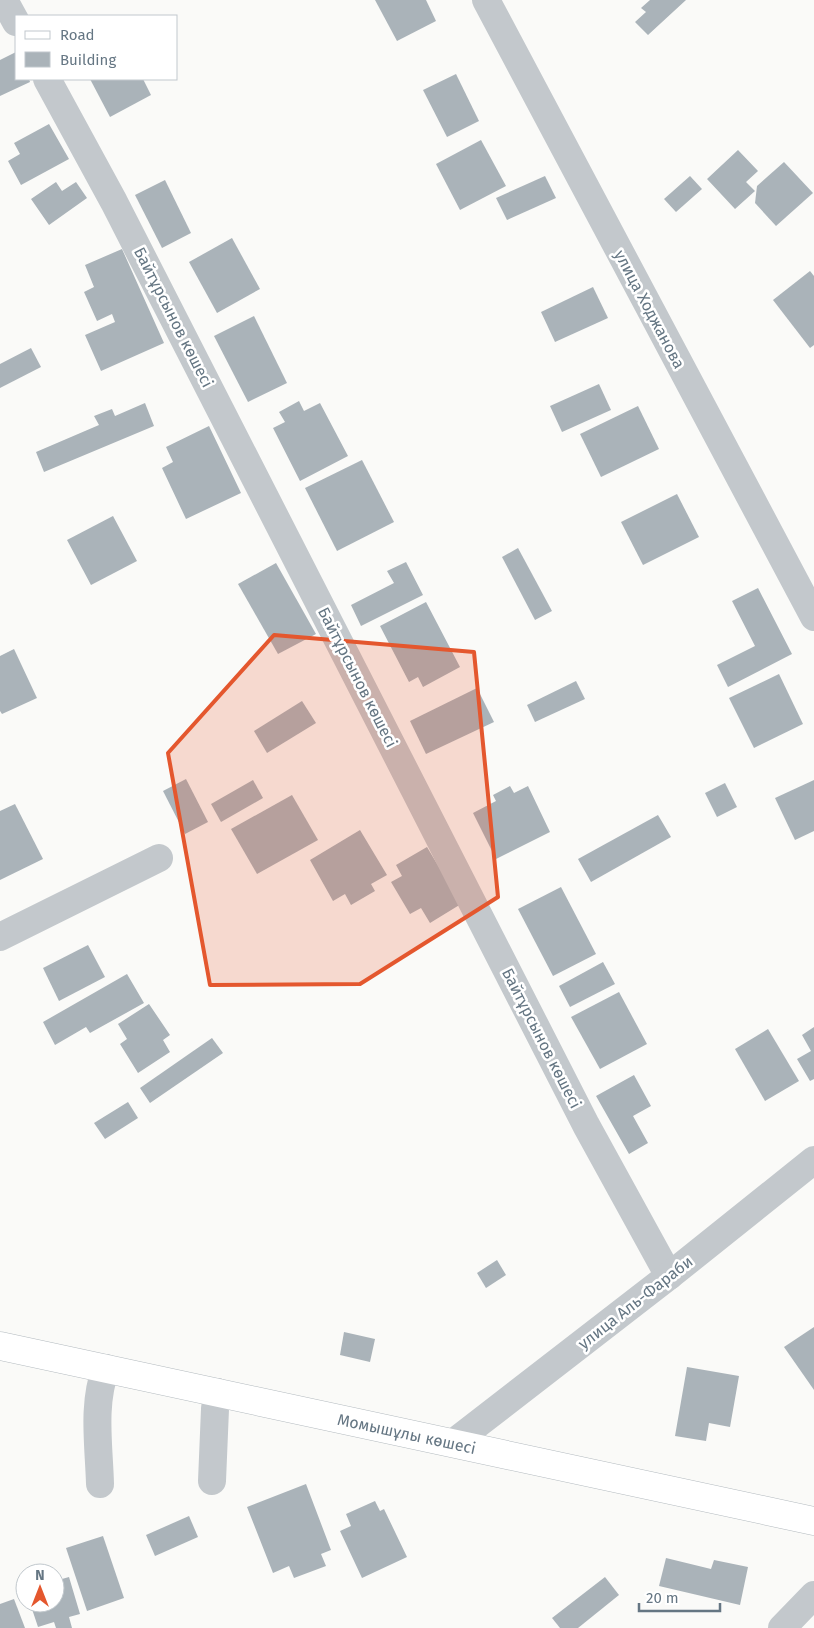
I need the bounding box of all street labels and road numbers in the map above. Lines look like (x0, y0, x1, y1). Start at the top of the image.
street label: Байтұрсынов көшесі (130, 244, 217, 390)
street label: улица Ходжанова (610, 247, 689, 372)
street label: Байтұрсынов көшесі (314, 604, 401, 750)
street label: Байтұрсынов көшесі (498, 965, 585, 1111)
street label: улица Аль-Фараби (574, 1252, 696, 1353)
street label: Момышұлы көшесі (336, 1410, 478, 1458)

